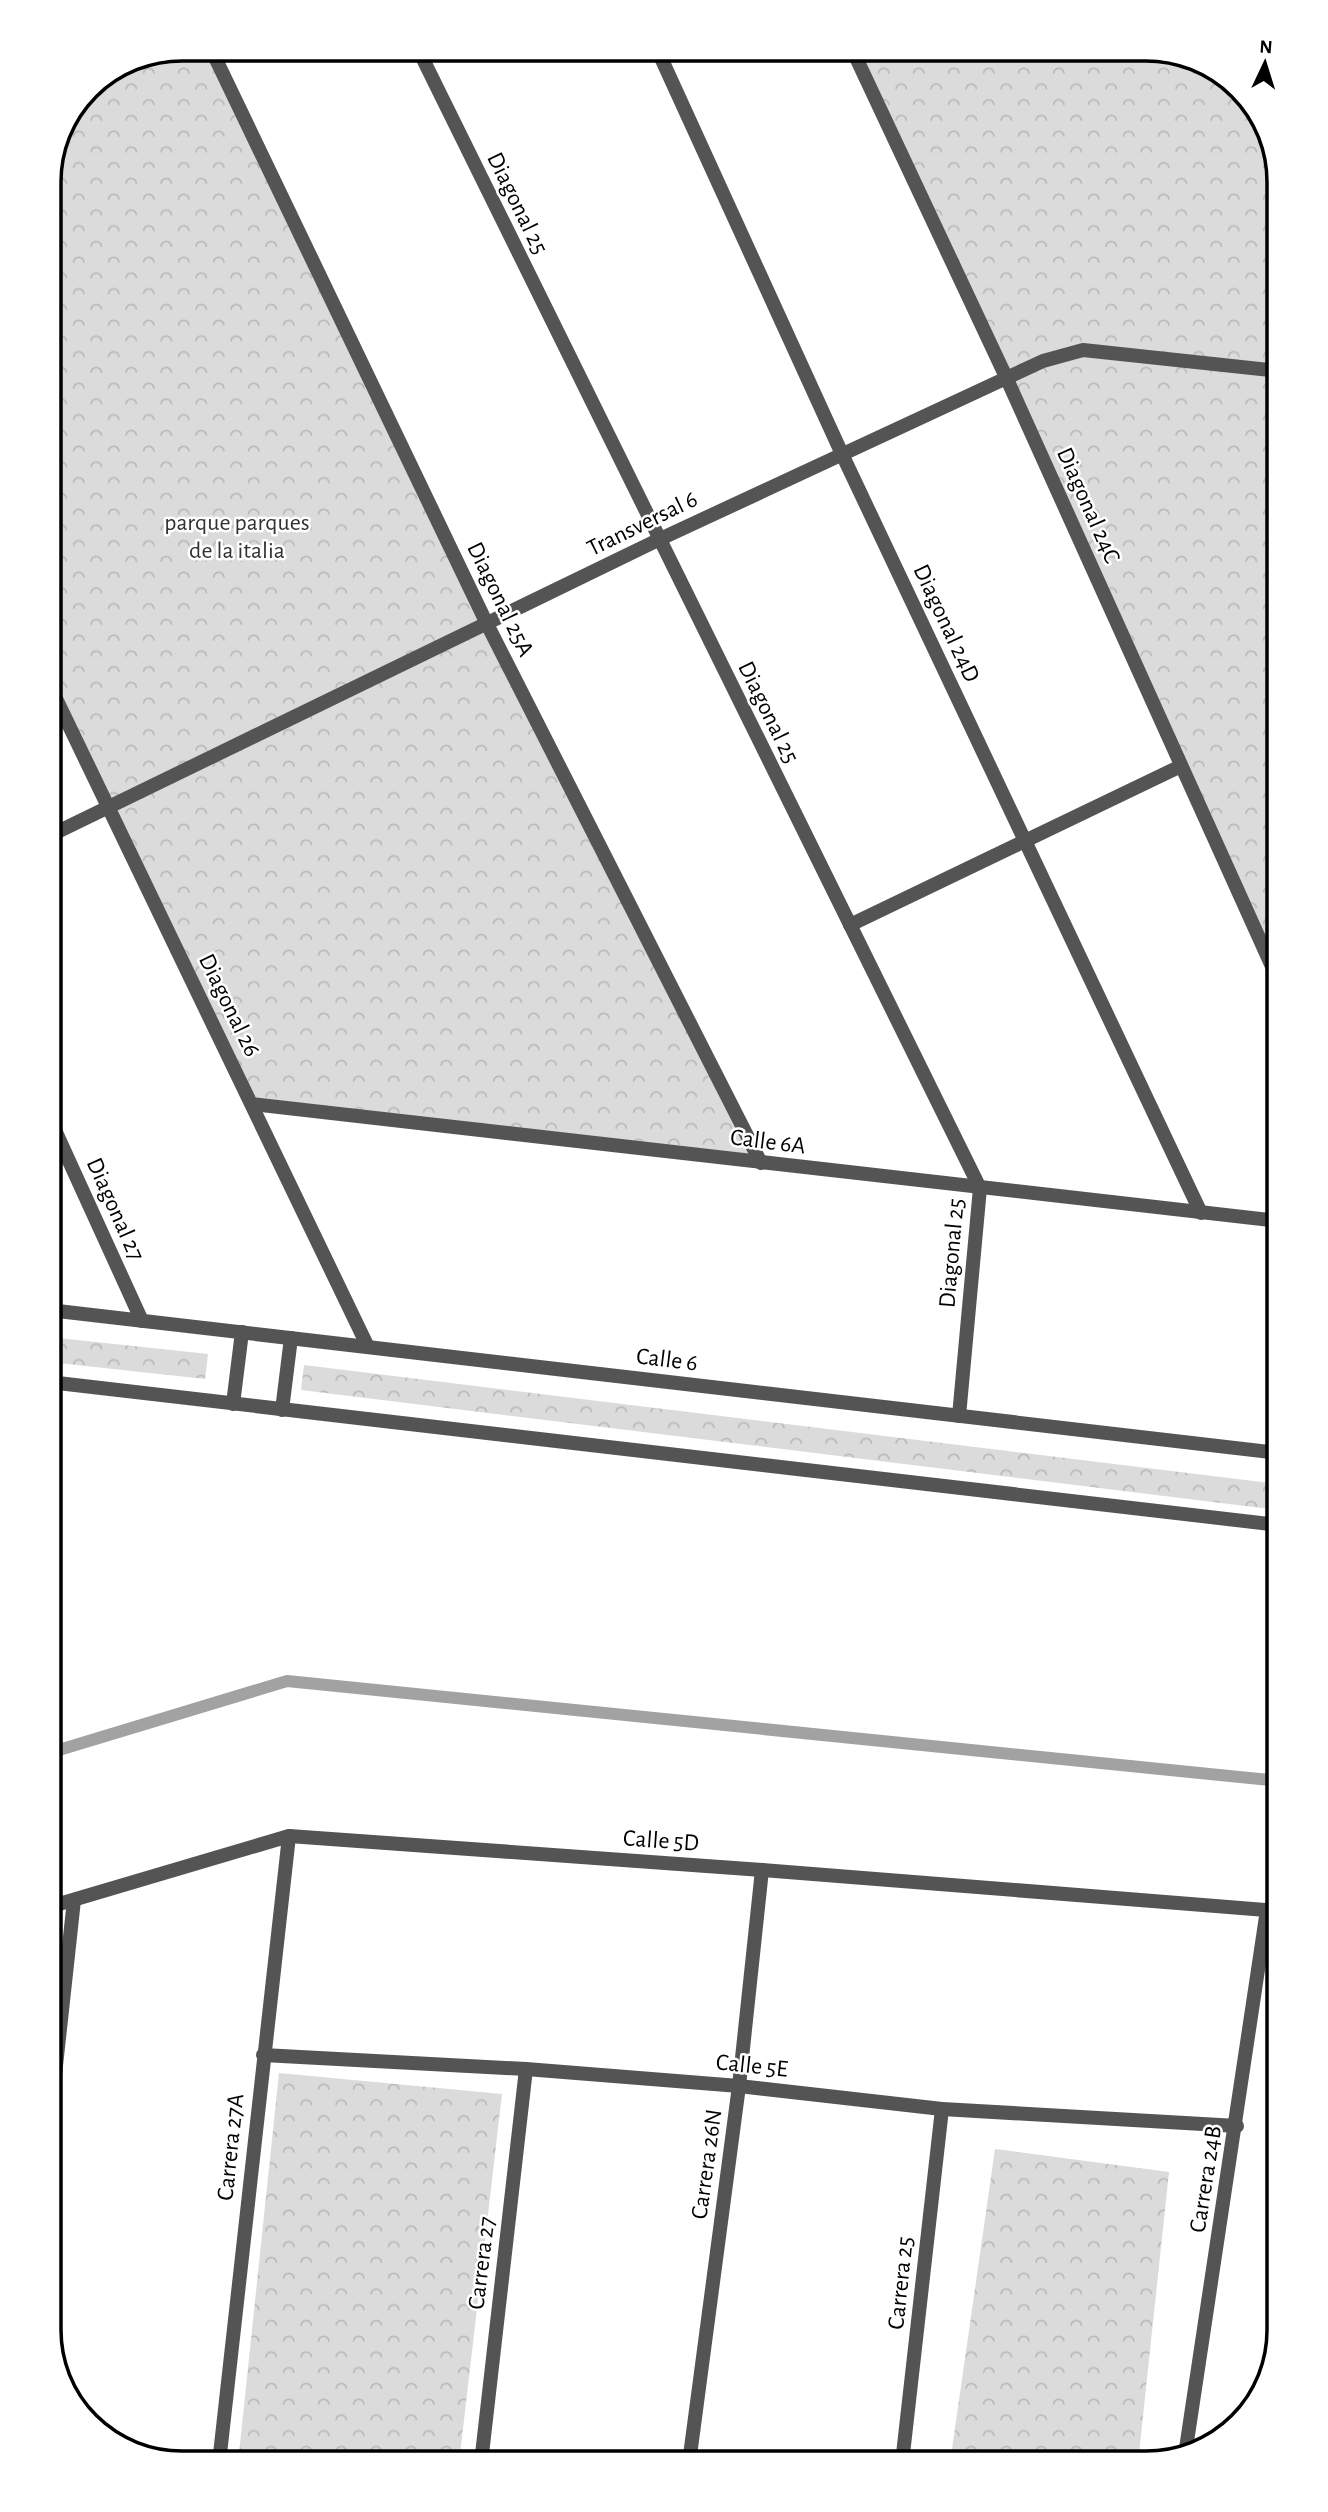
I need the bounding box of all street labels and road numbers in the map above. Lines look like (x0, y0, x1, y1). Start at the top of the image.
street label: Diagonal 25 (482, 149, 552, 258)
street label: Diagonal 24C (1052, 444, 1124, 567)
street label: Transversal 6 (583, 487, 701, 561)
street label: Diagonal 25A (462, 539, 538, 660)
street label: Diagonal 24D (908, 561, 984, 686)
street label: Diagonal 25 (733, 658, 803, 767)
street label: Diagonal 26 (194, 950, 264, 1061)
street label: Calle 6A (729, 1125, 807, 1159)
street label: Diagonal 27 (82, 1154, 148, 1264)
street label: Diagonal 25 (935, 1197, 969, 1309)
street label: Calle 6 (635, 1344, 699, 1376)
street label: Calle 5D (622, 1826, 700, 1856)
street label: Calle 5E (715, 2050, 789, 2082)
street label: Carrera 27A (213, 2092, 249, 2202)
street label: Carrera 26N (687, 2107, 727, 2221)
street label: Carrera 24B (1186, 2124, 1226, 2234)
street label: Carrera 27 (464, 2215, 500, 2311)
street label: Carrera 25 (884, 2235, 918, 2331)

